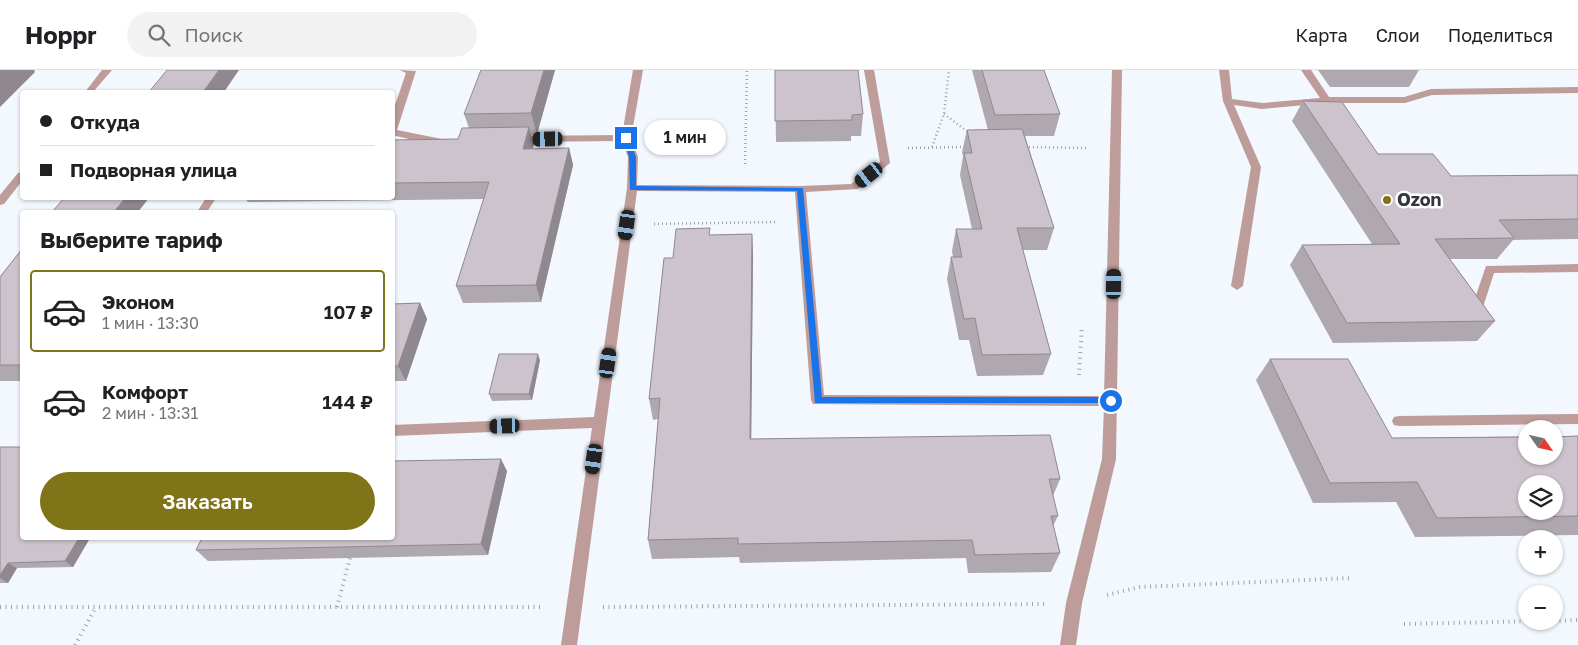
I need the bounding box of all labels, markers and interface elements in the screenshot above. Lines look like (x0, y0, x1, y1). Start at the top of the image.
search box (127, 12, 477, 57)
text: Hoppr (25, 20, 97, 49)
icon: search (145, 21, 173, 49)
text: Поиск (185, 23, 243, 46)
text: Карта (1296, 24, 1348, 46)
text: Слои (1376, 24, 1420, 46)
text: Поделиться (1448, 24, 1553, 46)
text: Откуда (70, 110, 140, 133)
callout: 1 мин (644, 120, 726, 156)
route end (615, 127, 637, 149)
text: 1 мин (663, 127, 707, 147)
car (532, 131, 563, 147)
text: Подворная улица (70, 158, 237, 181)
car (852, 160, 885, 190)
place label: Ozon (1397, 188, 1442, 210)
marker: Ozon (1381, 194, 1393, 206)
car (617, 209, 636, 241)
text: Выберите тариф (40, 226, 223, 253)
car (1106, 269, 1121, 299)
icon: car (42, 289, 87, 334)
text: Эконом (102, 290, 174, 313)
text: 107 ₽ (324, 300, 373, 323)
text: 1 мин · 13:30 (102, 313, 199, 333)
car (598, 347, 617, 379)
icon: car (42, 379, 87, 424)
text: Комфорт (102, 380, 188, 403)
text: 144 ₽ (322, 390, 373, 413)
route start (1100, 390, 1122, 412)
text: 2 мин · 13:31 (102, 403, 198, 423)
car (489, 418, 520, 434)
north arrow (1518, 420, 1562, 465)
map controls (1518, 420, 1563, 630)
car (584, 443, 603, 475)
button: Заказать (40, 472, 375, 530)
button: layers (1518, 475, 1563, 520)
button: + (1518, 530, 1563, 575)
button: − (1518, 585, 1563, 630)

